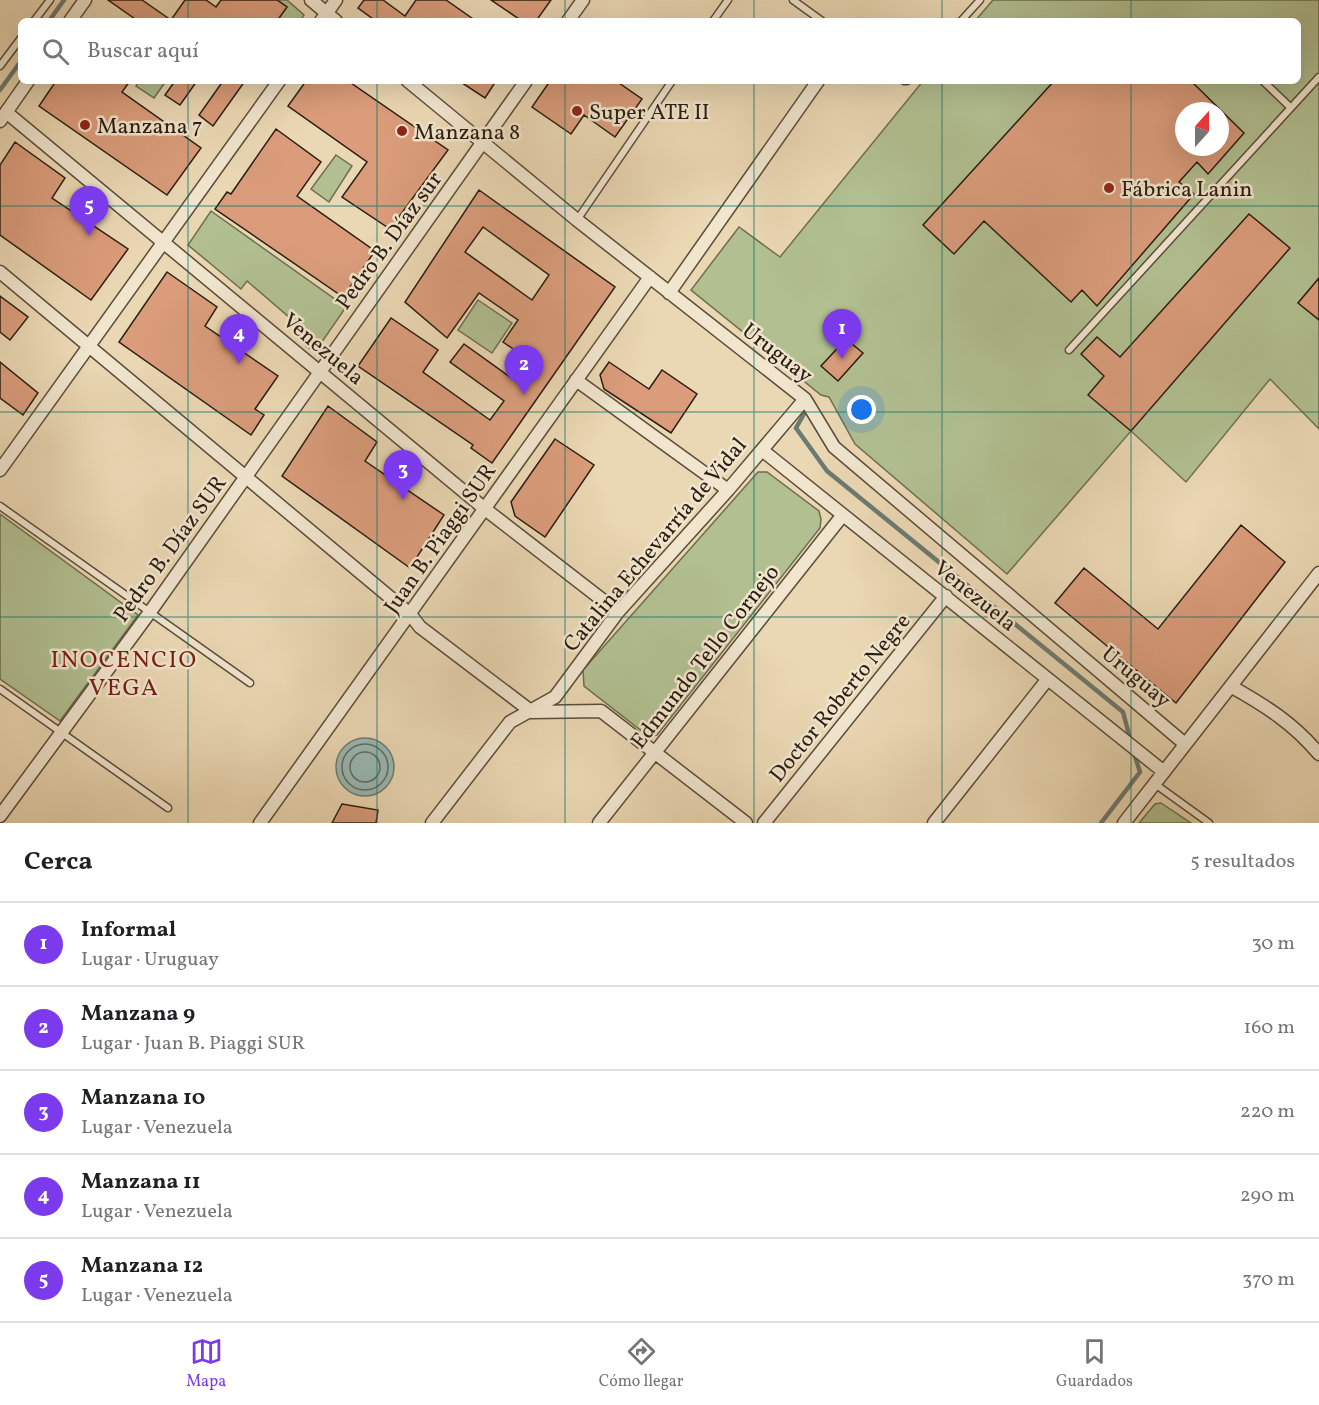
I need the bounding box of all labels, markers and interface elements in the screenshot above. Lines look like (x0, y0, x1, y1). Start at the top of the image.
search box (18, 18, 1301, 84)
icon: search (39, 35, 72, 68)
text: Buscar aquí (87, 36, 199, 67)
place label: Super ATE II (589, 98, 710, 129)
north arrow (1175, 102, 1229, 156)
marker: Super ATE II (570, 104, 584, 118)
place label: Manzana 7 (97, 112, 203, 143)
marker: Manzana 7 (78, 118, 92, 132)
place label: Manzana 8 (414, 118, 520, 149)
marker: Manzana 8 (395, 124, 409, 138)
street label: Pedro B. Díaz sur (329, 166, 451, 317)
place label: Fábrica Lanin (1121, 175, 1252, 206)
marker: Fábrica Lanin (1102, 181, 1116, 195)
pin: 5 (70, 186, 109, 236)
street label: Venezuela (275, 306, 370, 393)
pin: 1 (822, 310, 862, 359)
pin: 4 (220, 314, 258, 364)
street label: Uruguay (734, 316, 819, 392)
pin: 2 (504, 346, 544, 395)
your location (847, 395, 876, 424)
street label: Catalina Echevarría de Vidal (557, 432, 755, 659)
pin: 3 (384, 450, 422, 500)
street label: Juan B. Piaggi SUR (377, 458, 505, 621)
street label: Pedro B. Díaz SUR (107, 470, 235, 629)
street label: Venezuela (926, 554, 1022, 640)
street label: Edmundo Tello Cornejo (624, 559, 788, 756)
street label: Doctor Roberto Negre (763, 607, 919, 790)
street label: Uruguay (1094, 640, 1177, 716)
district label: INOCENCIO VEGA (51, 644, 197, 706)
text: Cerca (24, 844, 93, 880)
text: 5 resultados (1190, 848, 1295, 876)
text: Informal (81, 915, 176, 946)
text: 1 (39, 930, 48, 958)
text: 30 m (1251, 930, 1295, 958)
text: Lugar · Uruguay (81, 946, 219, 974)
text: Manzana 9 (81, 999, 195, 1030)
text: 2 (38, 1014, 49, 1042)
text: 160 m (1243, 1014, 1295, 1042)
text: Lugar · Juan B. Piaggi SUR (81, 1030, 305, 1058)
text: Manzana 10 (81, 1083, 205, 1114)
text: 3 (38, 1098, 49, 1126)
text: 220 m (1240, 1098, 1295, 1126)
text: Lugar · Venezuela (81, 1114, 233, 1142)
text: Manzana 11 (81, 1167, 201, 1198)
text: 4 (37, 1182, 50, 1210)
text: 290 m (1240, 1182, 1295, 1210)
text: Lugar · Venezuela (81, 1198, 233, 1226)
text: Manzana 12 (81, 1251, 203, 1282)
text: 5 (39, 1266, 48, 1294)
text: 370 m (1242, 1266, 1295, 1294)
text: Lugar · Venezuela (81, 1282, 233, 1310)
tab: Mapa (186, 1335, 226, 1393)
tab: Cómo llegar (599, 1335, 684, 1393)
tab: Guardados (1056, 1335, 1133, 1393)

